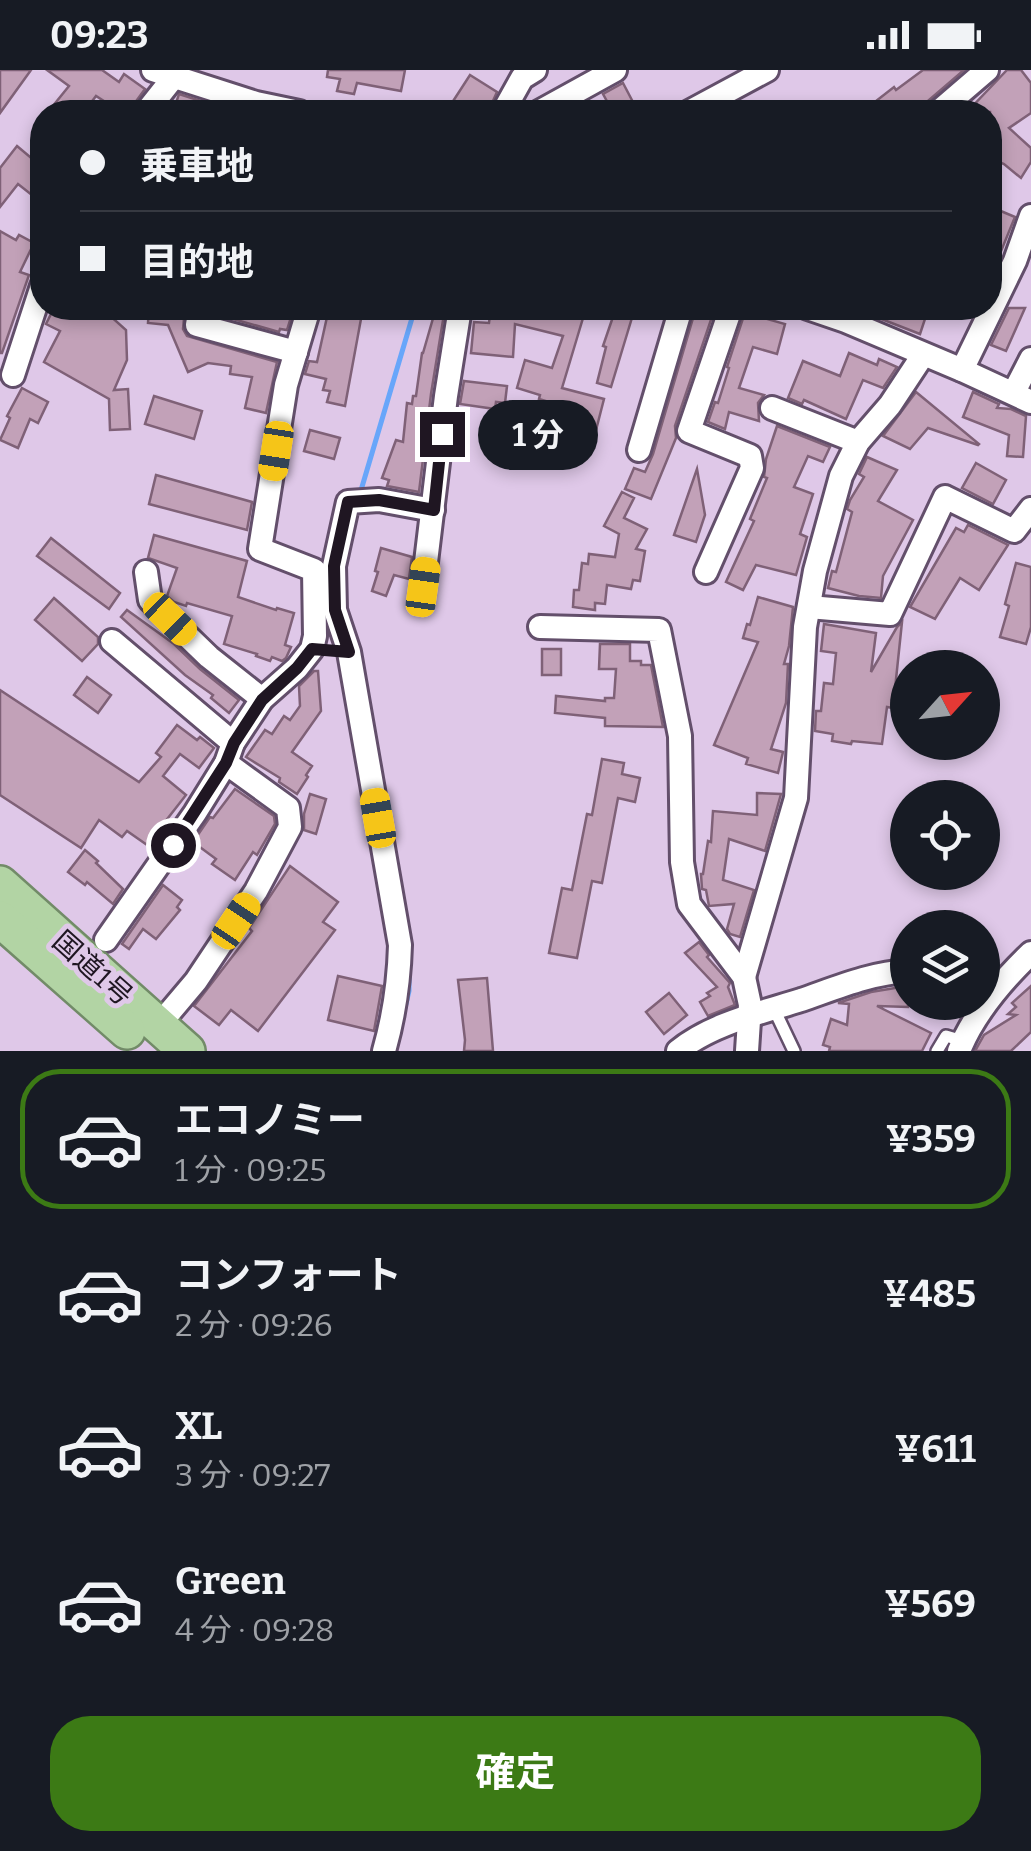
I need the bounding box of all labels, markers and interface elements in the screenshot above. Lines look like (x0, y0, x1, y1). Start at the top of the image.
text: 09:23 (50, 12, 149, 58)
text: 乗車地 (140, 143, 254, 189)
text: 目的地 (140, 239, 254, 285)
callout: 1 分 (477, 399, 597, 469)
route end (420, 412, 465, 457)
text: 1 分 (512, 416, 564, 454)
car (256, 419, 296, 483)
car (404, 555, 442, 619)
car (138, 587, 202, 651)
north arrow (890, 650, 1000, 760)
map controls (890, 650, 1000, 1020)
button: locate (890, 780, 1000, 890)
car (358, 786, 398, 850)
route start (151, 823, 196, 868)
car (207, 888, 265, 954)
button: layers (890, 910, 1000, 1020)
street label: 国道1号 (46, 924, 139, 1013)
icon: car (55, 1094, 145, 1184)
text: エコノミー (175, 1097, 365, 1143)
text: ¥359 (886, 1116, 976, 1162)
text: 1 分 · 09:25 (175, 1151, 326, 1189)
icon: car (55, 1249, 145, 1339)
text: コンフォート (175, 1252, 402, 1298)
text: ¥485 (883, 1271, 976, 1317)
text: 2 分 · 09:26 (175, 1306, 333, 1344)
text: XL (175, 1403, 222, 1449)
icon: car (55, 1404, 145, 1494)
text: ¥611 (895, 1426, 976, 1472)
text: 3 分 · 09:27 (175, 1456, 330, 1494)
text: Green (175, 1558, 286, 1604)
icon: car (55, 1559, 145, 1649)
text: ¥569 (884, 1581, 976, 1627)
text: 4 分 · 09:28 (175, 1611, 334, 1649)
button: 確定 (50, 1716, 981, 1831)

